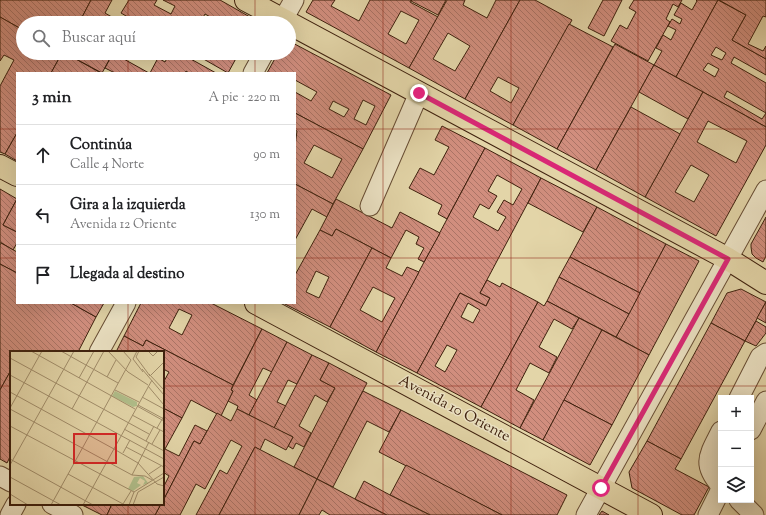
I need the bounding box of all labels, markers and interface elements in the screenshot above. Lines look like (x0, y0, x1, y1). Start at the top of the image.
search box (16, 16, 296, 60)
icon: search (30, 27, 52, 49)
text: Buscar aquí (62, 28, 136, 49)
route end (410, 84, 428, 102)
text: 3 min (32, 86, 71, 110)
text: A pie · 220 m (208, 89, 280, 107)
text: Continúa (70, 135, 132, 156)
icon: ahead (32, 144, 54, 166)
text: 90 m (253, 146, 280, 164)
text: Calle 4 Norte (70, 156, 144, 174)
text: Gira a la izquierda (70, 195, 186, 216)
icon: left (32, 204, 54, 226)
text: 130 m (250, 206, 280, 224)
text: Avenida 12 Oriente (70, 216, 177, 234)
icon: arrive (32, 264, 54, 286)
text: Llegada al destino (70, 264, 185, 285)
inset map (10, 351, 164, 505)
street label: Avenida 10 Oriente (394, 371, 514, 447)
map controls (718, 395, 754, 503)
button: + (718, 395, 754, 431)
button: − (718, 431, 754, 467)
button: layers (718, 467, 754, 503)
route start (592, 479, 610, 497)

